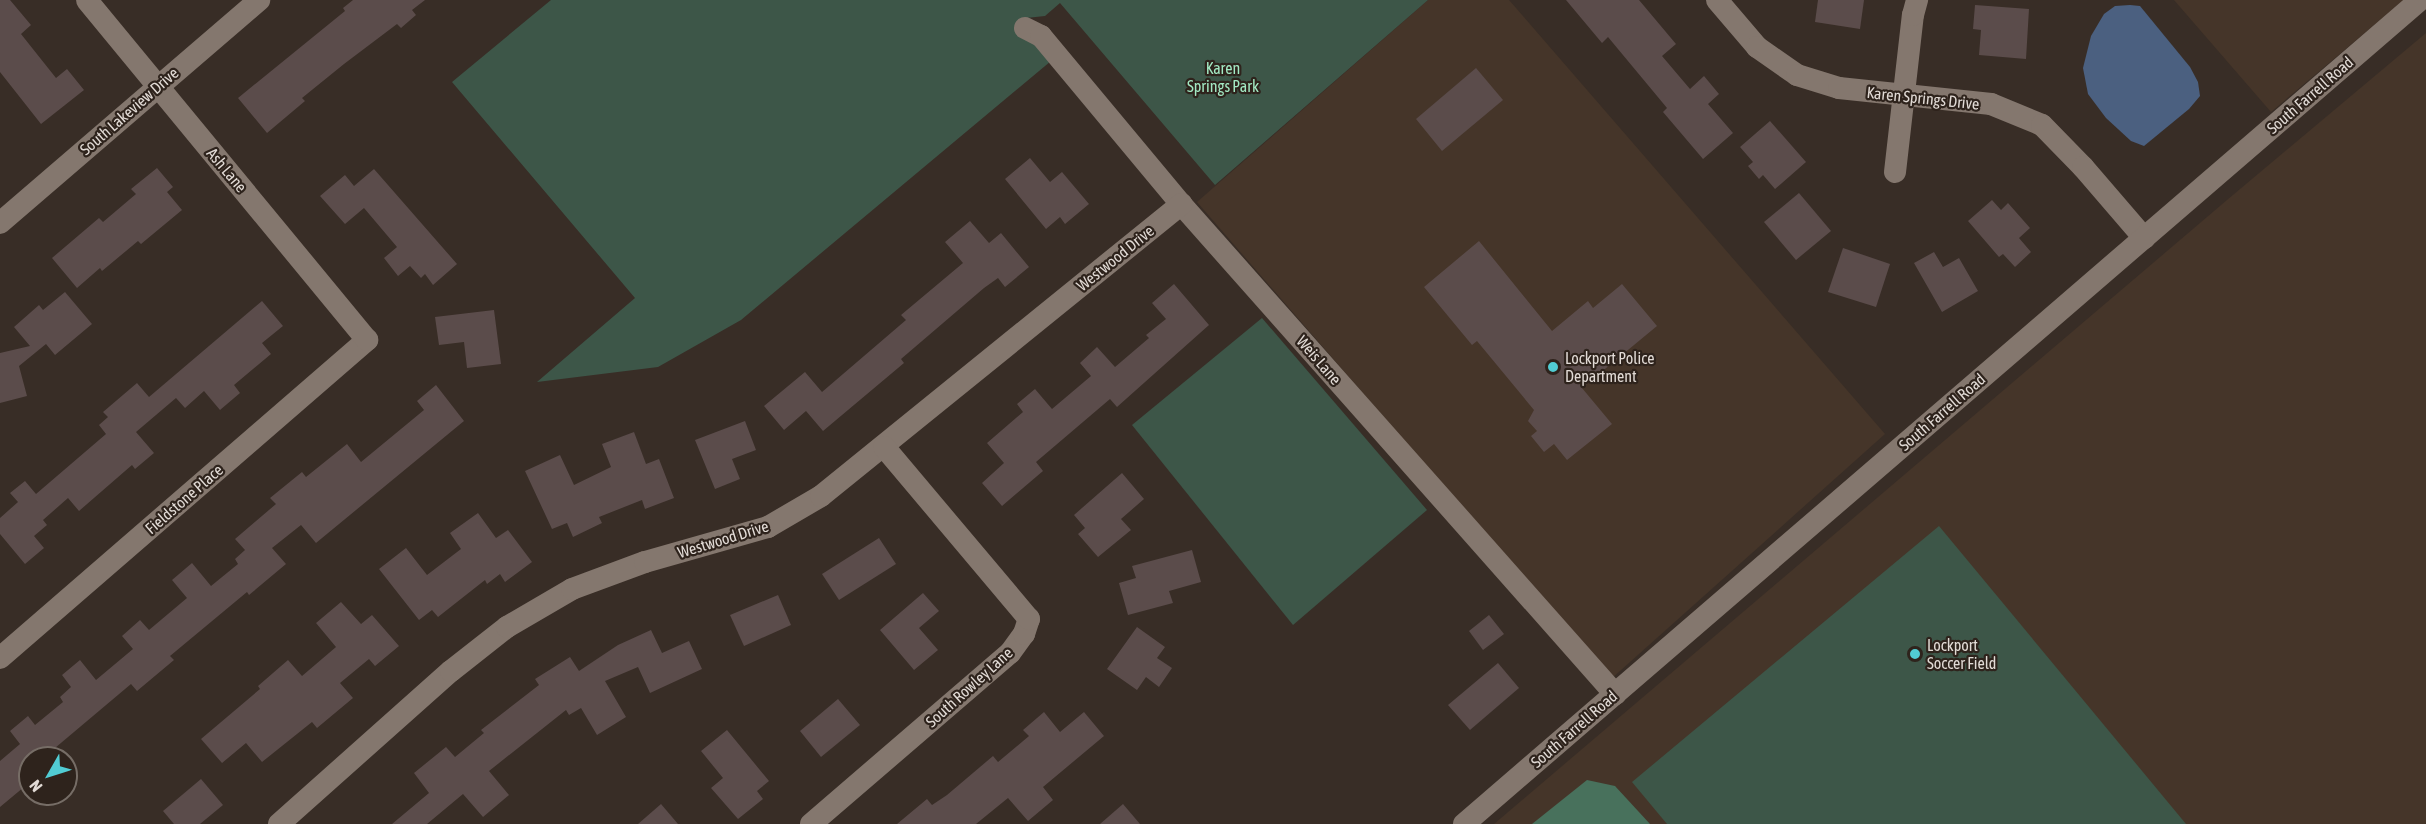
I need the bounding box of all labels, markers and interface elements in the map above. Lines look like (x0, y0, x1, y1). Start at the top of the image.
street label: South Farrell Road (2263, 52, 2357, 138)
park label: Karen Springs Park (1187, 58, 1259, 96)
street label: South Lakeview Drive (76, 63, 182, 159)
street label: Karen Springs Drive (1866, 83, 1980, 113)
street label: Ash Lane (203, 144, 251, 196)
street label: Westwood Drive (1072, 221, 1158, 295)
street label: Weis Lane (1293, 332, 1345, 388)
place label: Lockport Police Department (1565, 348, 1654, 386)
marker: Lockport Police Department (1546, 360, 1560, 374)
street label: South Farrell Road (1895, 369, 1989, 455)
street label: Fieldstone Place (141, 460, 227, 538)
street label: Westwood Drive (675, 516, 771, 562)
place label: Lockport Soccer Field (1927, 635, 1996, 673)
street label: South Rowley Lane (922, 643, 1016, 731)
marker: Lockport Soccer Field (1908, 647, 1922, 661)
street label: South Farrell Road (1527, 686, 1621, 772)
north arrow (18, 746, 78, 806)
text: N (26, 777, 46, 795)

